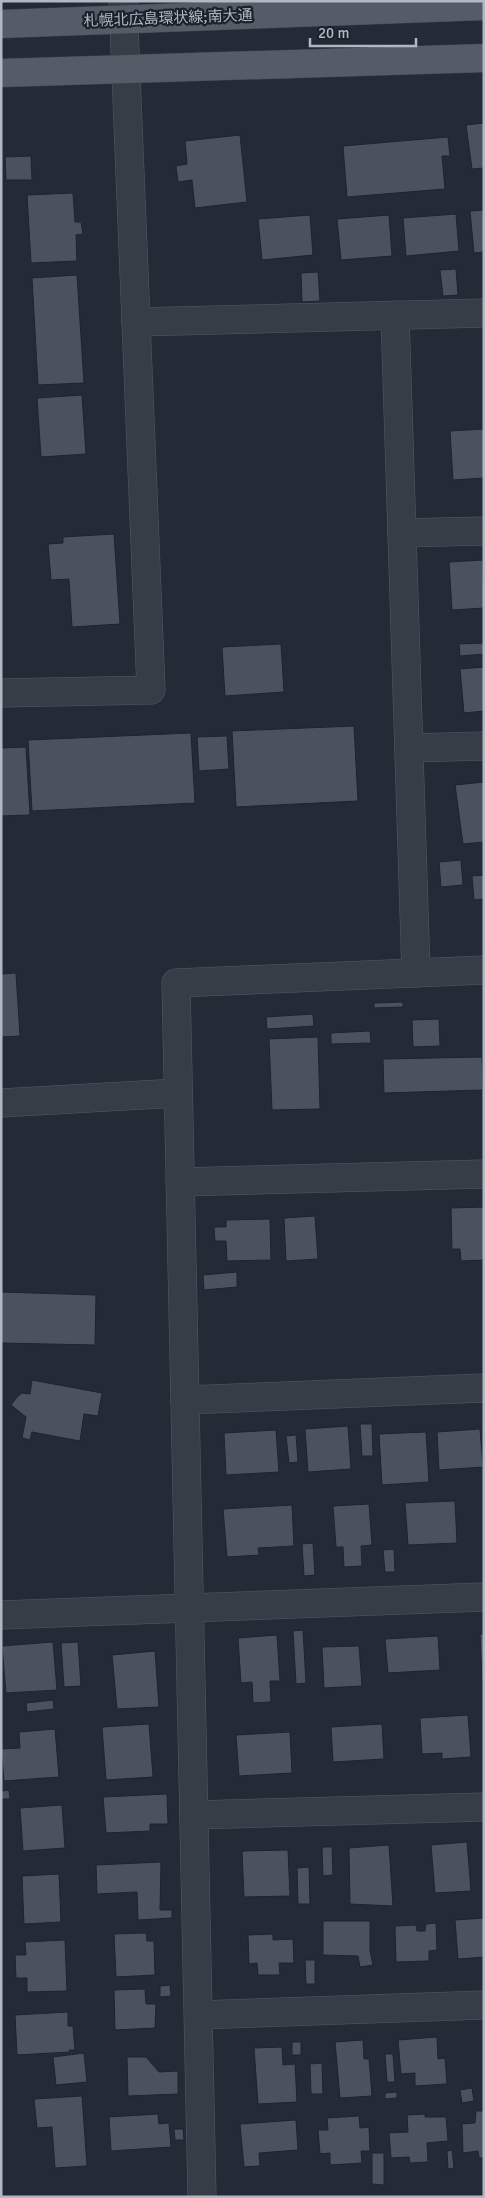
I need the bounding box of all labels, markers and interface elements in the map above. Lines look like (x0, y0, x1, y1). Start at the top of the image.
street label: 札幌北広島環状線;南大通 (83, 6, 253, 30)
scale bar (310, 15, 416, 47)
text: 20 m (318, 24, 349, 42)

